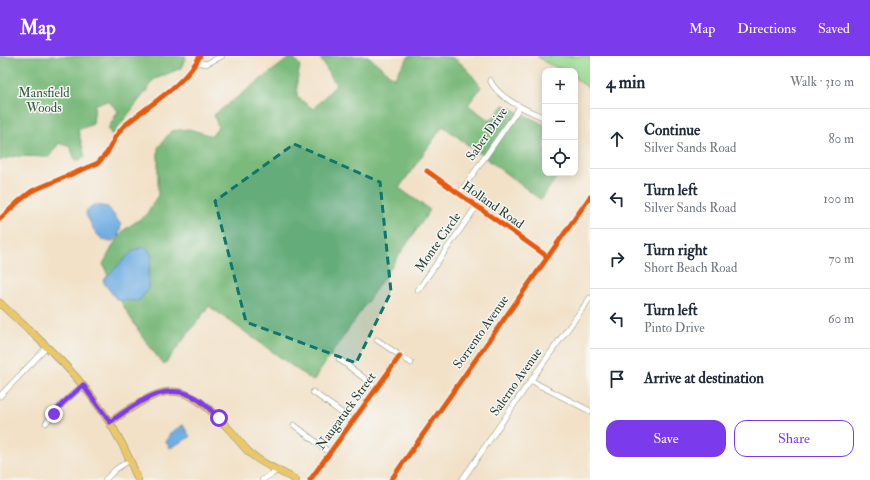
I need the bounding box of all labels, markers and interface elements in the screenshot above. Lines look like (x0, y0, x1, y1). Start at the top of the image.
text: Map (20, 16, 56, 40)
text: Map (689, 20, 715, 37)
text: Directions (737, 20, 796, 37)
text: Saved (818, 20, 850, 37)
map controls (542, 68, 578, 176)
button: + (542, 68, 578, 104)
text: 4 min (606, 72, 645, 93)
text: Walk · 310 m (790, 74, 854, 90)
park label: Mansfield Woods (18, 85, 70, 116)
street label: Saber Drive (463, 104, 512, 164)
button: − (542, 104, 578, 140)
text: Continue (644, 121, 700, 140)
icon: ahead (606, 128, 628, 150)
text: 80 m (828, 131, 854, 147)
button: locate (542, 140, 578, 176)
text: Silver Sands Road (644, 140, 736, 156)
street label: Holland Road (459, 178, 527, 232)
text: Turn left (644, 181, 698, 200)
icon: left (606, 188, 628, 210)
text: 100 m (823, 191, 854, 207)
text: Silver Sands Road (644, 200, 736, 216)
street label: Monte Circle (412, 209, 465, 275)
text: Turn right (644, 241, 707, 260)
icon: right (606, 248, 628, 270)
text: 70 m (829, 251, 854, 267)
text: Short Beach Road (644, 260, 737, 276)
street label: Sorrento Avenue (450, 292, 513, 372)
text: Turn left (644, 301, 698, 320)
icon: left (606, 308, 628, 330)
text: 60 m (828, 311, 854, 327)
text: Pinto Drive (644, 320, 705, 336)
street label: Salerno Avenue (487, 344, 546, 419)
icon: arrive (606, 368, 628, 390)
street label: Naugatuck Street (313, 369, 379, 453)
text: Arrive at destination (644, 369, 764, 388)
route end (45, 405, 63, 423)
route start (210, 409, 228, 427)
button: Save (606, 420, 726, 457)
button: Share (734, 420, 854, 457)

